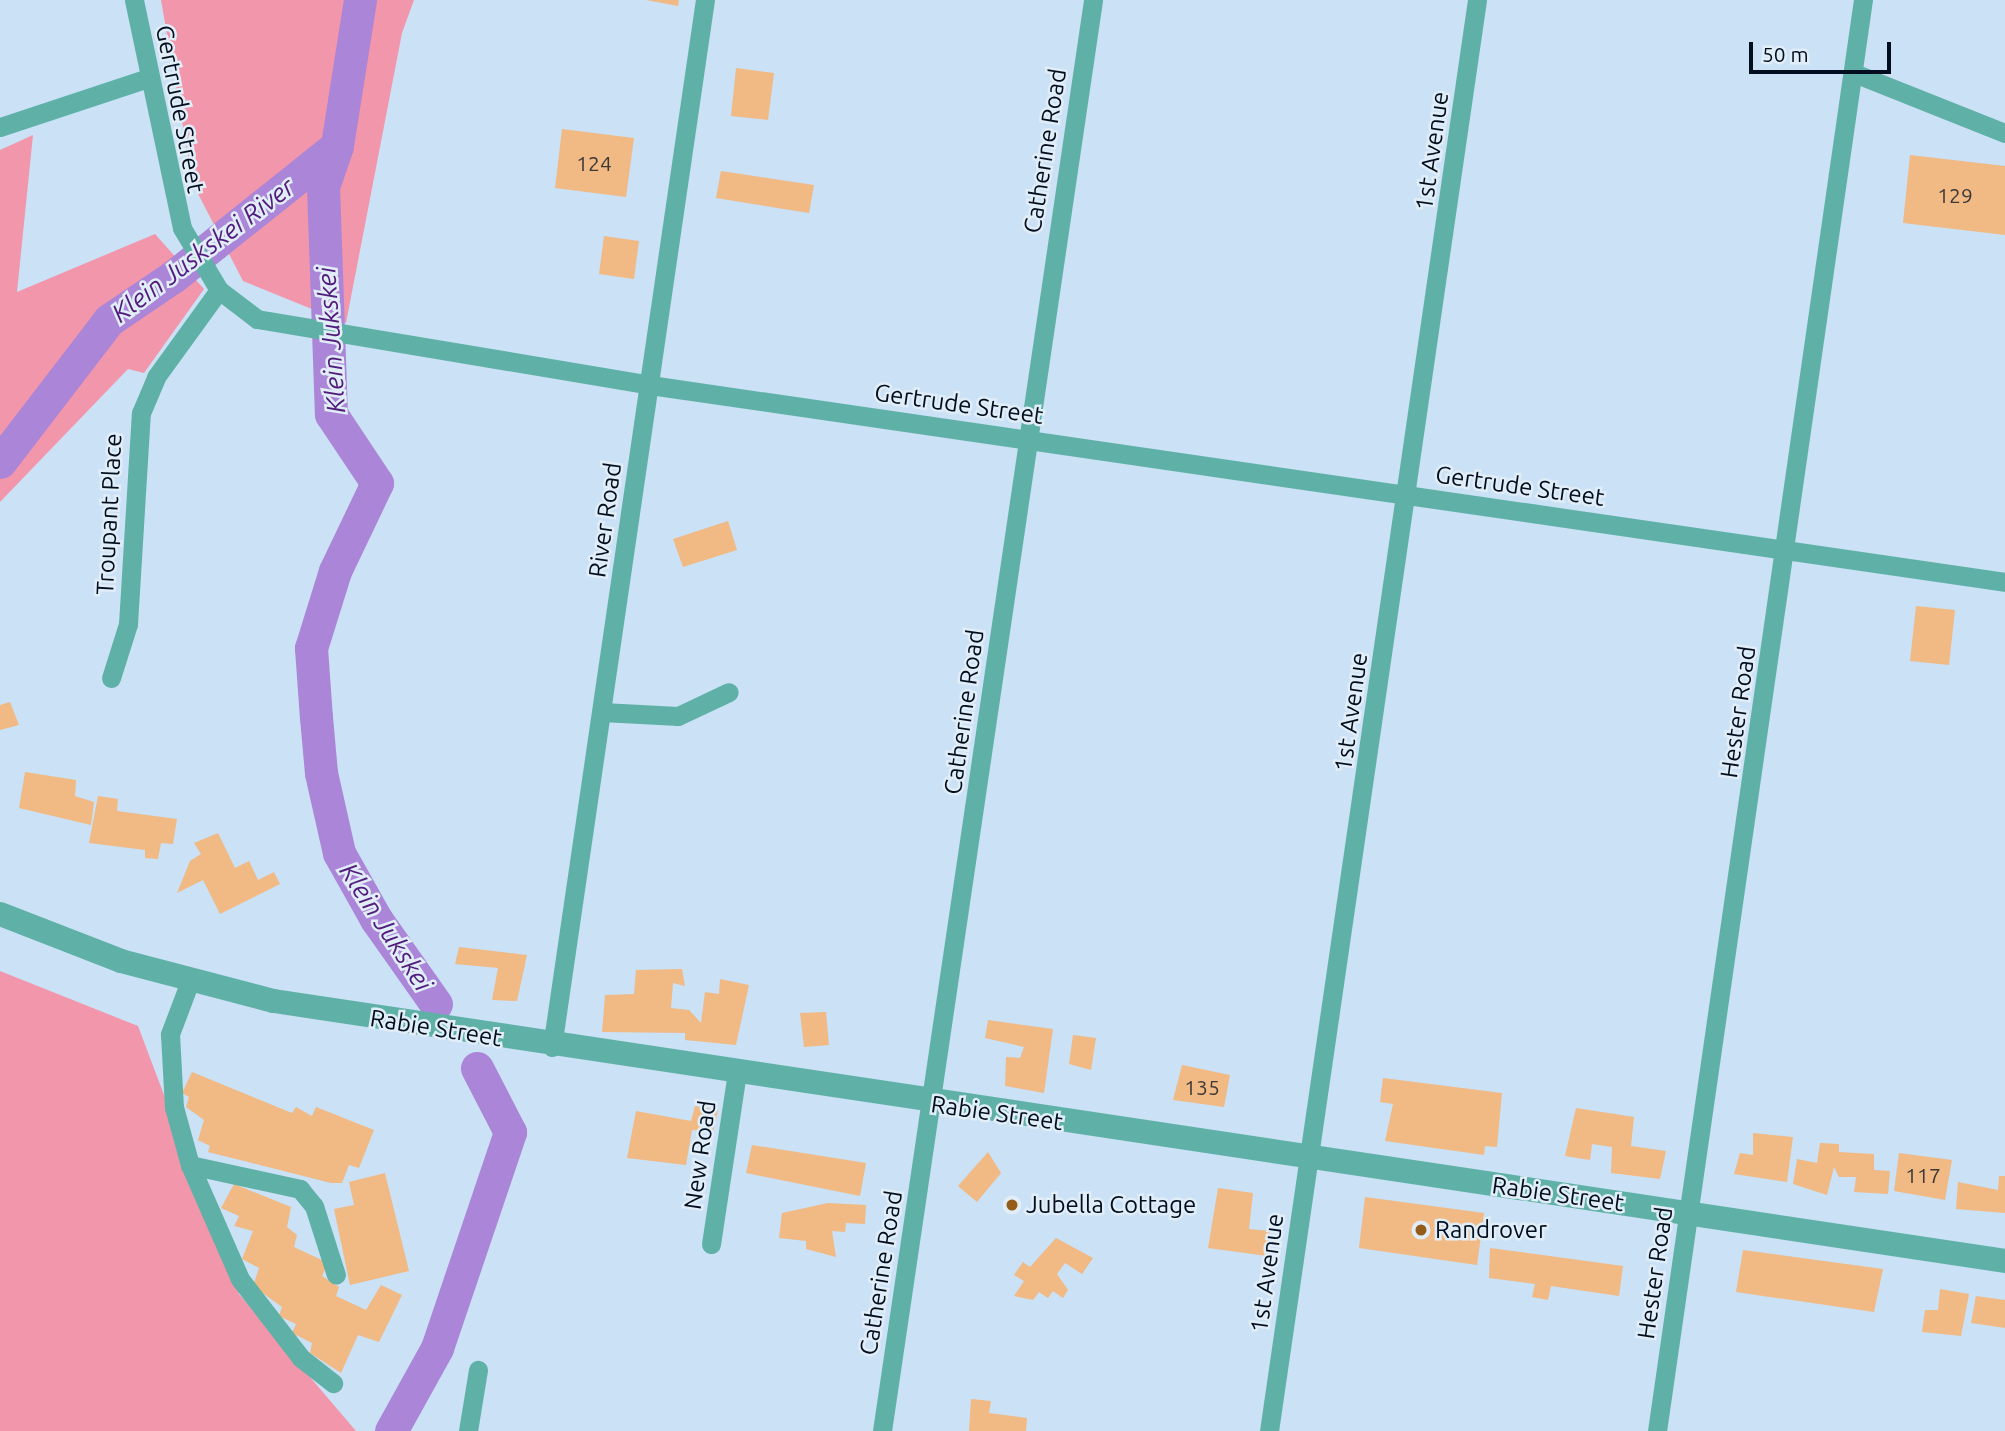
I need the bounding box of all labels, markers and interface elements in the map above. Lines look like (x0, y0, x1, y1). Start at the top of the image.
street label: Gertrude Street (150, 23, 210, 195)
scale bar (1753, 28, 1895, 72)
text: 50 m (1762, 42, 1809, 66)
street label: Catherine Road (1018, 67, 1072, 235)
street label: 1st Avenue (1409, 90, 1455, 212)
house number: 124 (576, 150, 612, 176)
water label: Klein Juskskei River (105, 171, 301, 329)
house number: 129 (1937, 182, 1973, 208)
water label: Klein Jukskei (310, 266, 352, 414)
street label: Gertrude Street (873, 378, 1045, 430)
street label: Troupant Place (90, 433, 128, 595)
street label: Gertrude Street (1434, 460, 1606, 512)
street label: River Road (583, 461, 627, 579)
street label: Catherine Road (938, 628, 990, 796)
street label: Hester Road (1714, 644, 1762, 780)
street label: 1st Avenue (1328, 651, 1374, 773)
water label: Klein Jukskei (333, 857, 439, 997)
street label: Rabie Street (368, 1003, 504, 1053)
house number: 135 (1184, 1074, 1220, 1100)
street label: Rabie Street (929, 1089, 1065, 1137)
street label: New Road (678, 1099, 722, 1211)
house number: 117 (1905, 1162, 1941, 1188)
street label: Rabie Street (1490, 1170, 1626, 1218)
street label: Catherine Road (854, 1189, 908, 1357)
place label: Jubella Cottage (1026, 1191, 1196, 1219)
marker: Jubella Cottage (1004, 1197, 1020, 1213)
street label: Hester Road (1631, 1205, 1679, 1341)
street label: 1st Avenue (1244, 1212, 1290, 1334)
place label: Randrover (1435, 1216, 1547, 1244)
marker: Randrover (1413, 1222, 1429, 1238)

